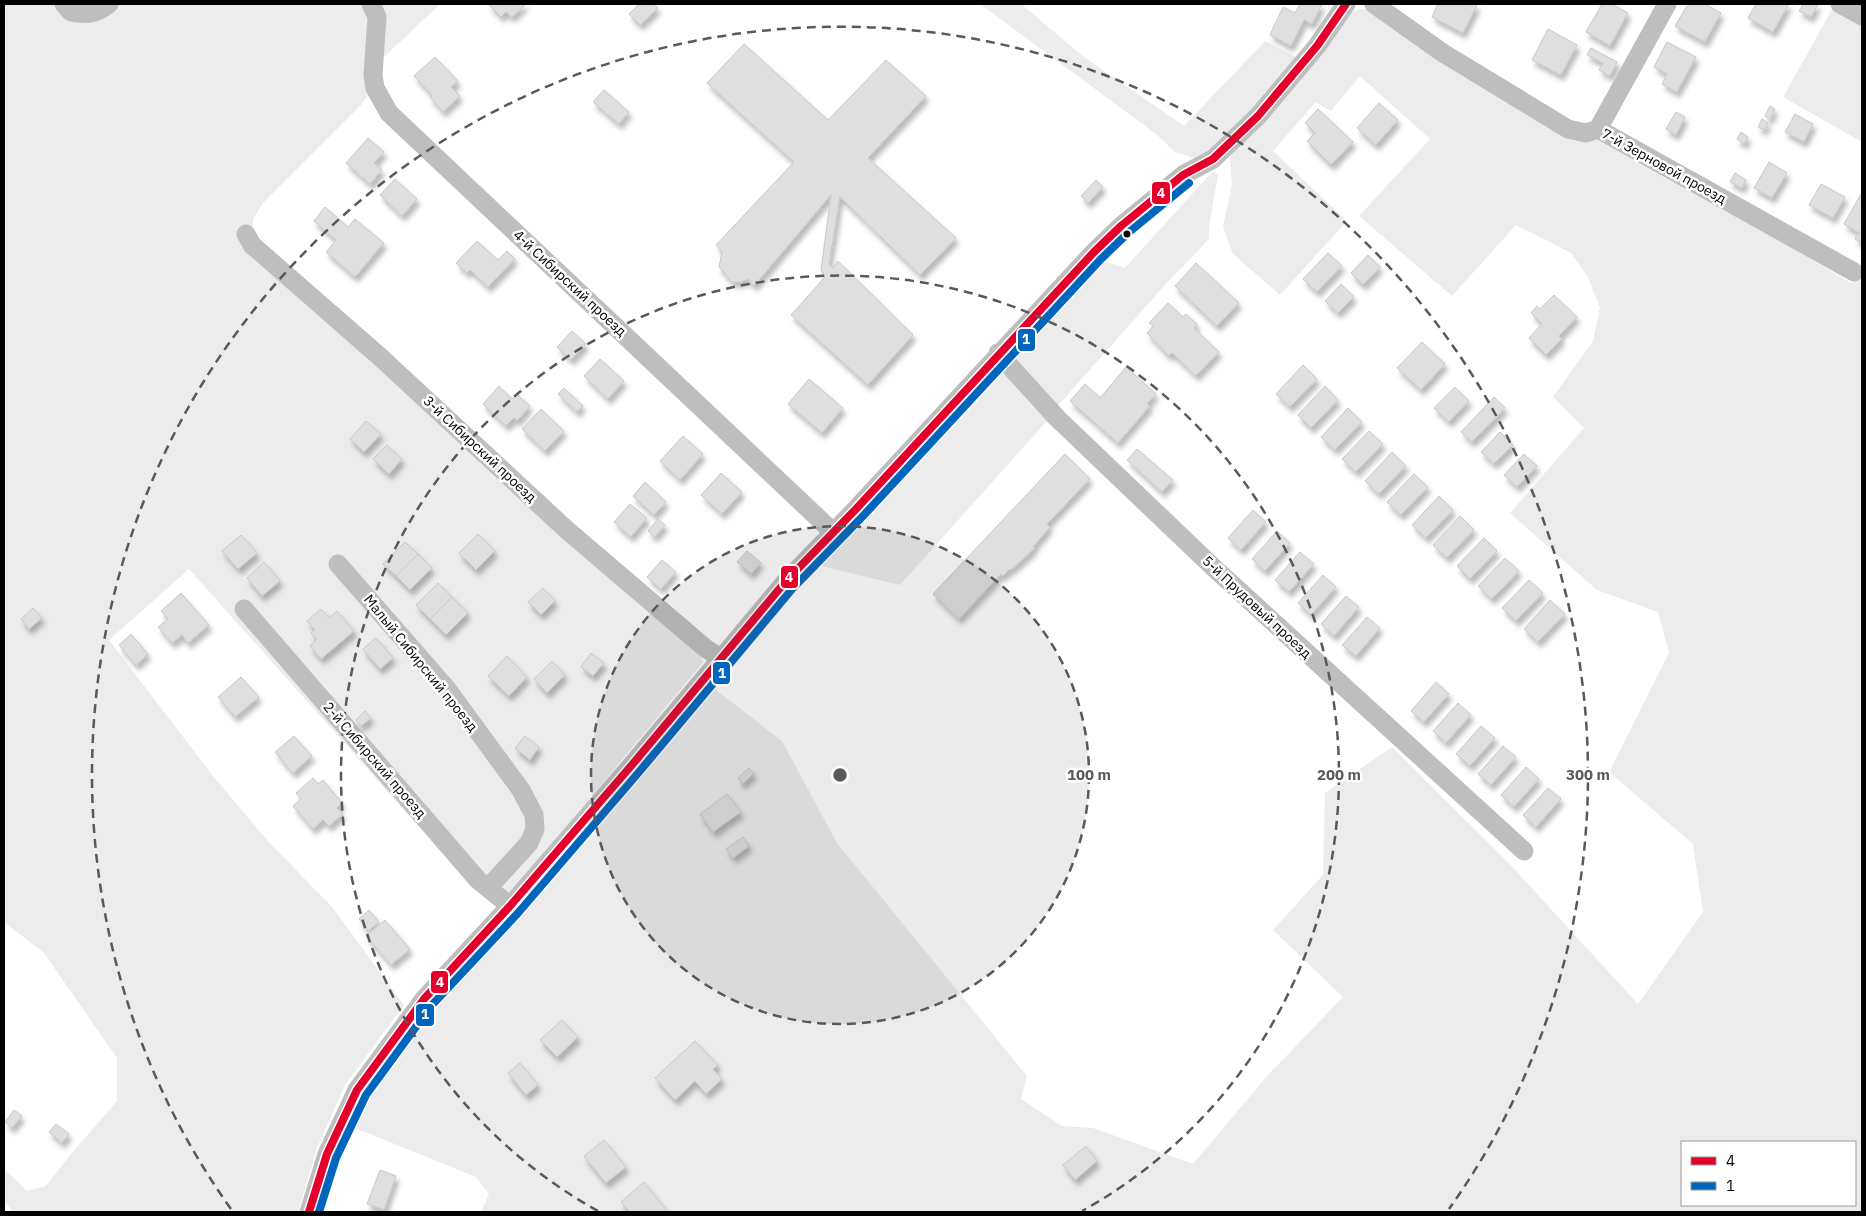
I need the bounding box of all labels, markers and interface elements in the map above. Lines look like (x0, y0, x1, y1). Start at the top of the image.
street label: 7-й Зерновой проезд (1598, 124, 1730, 208)
line badge: 4 (1151, 181, 1171, 205)
text: 4 (1157, 184, 1165, 202)
street label: 4-й Сибирский проезд (510, 226, 630, 340)
unlabelled marker (1122, 229, 1132, 239)
line badge: 1 (1017, 328, 1036, 352)
text: 1 (1022, 330, 1031, 348)
street label: 3-й Сибирский проезд (420, 392, 540, 506)
street label: 5-й Прудовый проезд (1199, 552, 1315, 662)
line badge: 4 (780, 565, 799, 589)
text: 4 (785, 568, 793, 586)
street label: Малый Сибирский проезд (360, 591, 482, 735)
line badge: 1 (712, 661, 731, 685)
text: 1 (718, 664, 727, 682)
street label: 2-й Сибирский проезд (320, 698, 430, 822)
text: 100 m (1067, 765, 1111, 784)
text: 200 m (1317, 765, 1361, 784)
text: 300 m (1566, 765, 1610, 784)
centre of rings (831, 766, 849, 784)
line badge: 4 (430, 970, 449, 994)
text: 4 (436, 973, 444, 991)
line badge: 1 (415, 1003, 435, 1027)
text: 1 (421, 1005, 430, 1023)
legend (1681, 1141, 1856, 1206)
text: 4 (1726, 1151, 1735, 1170)
text: 1 (1726, 1176, 1735, 1195)

